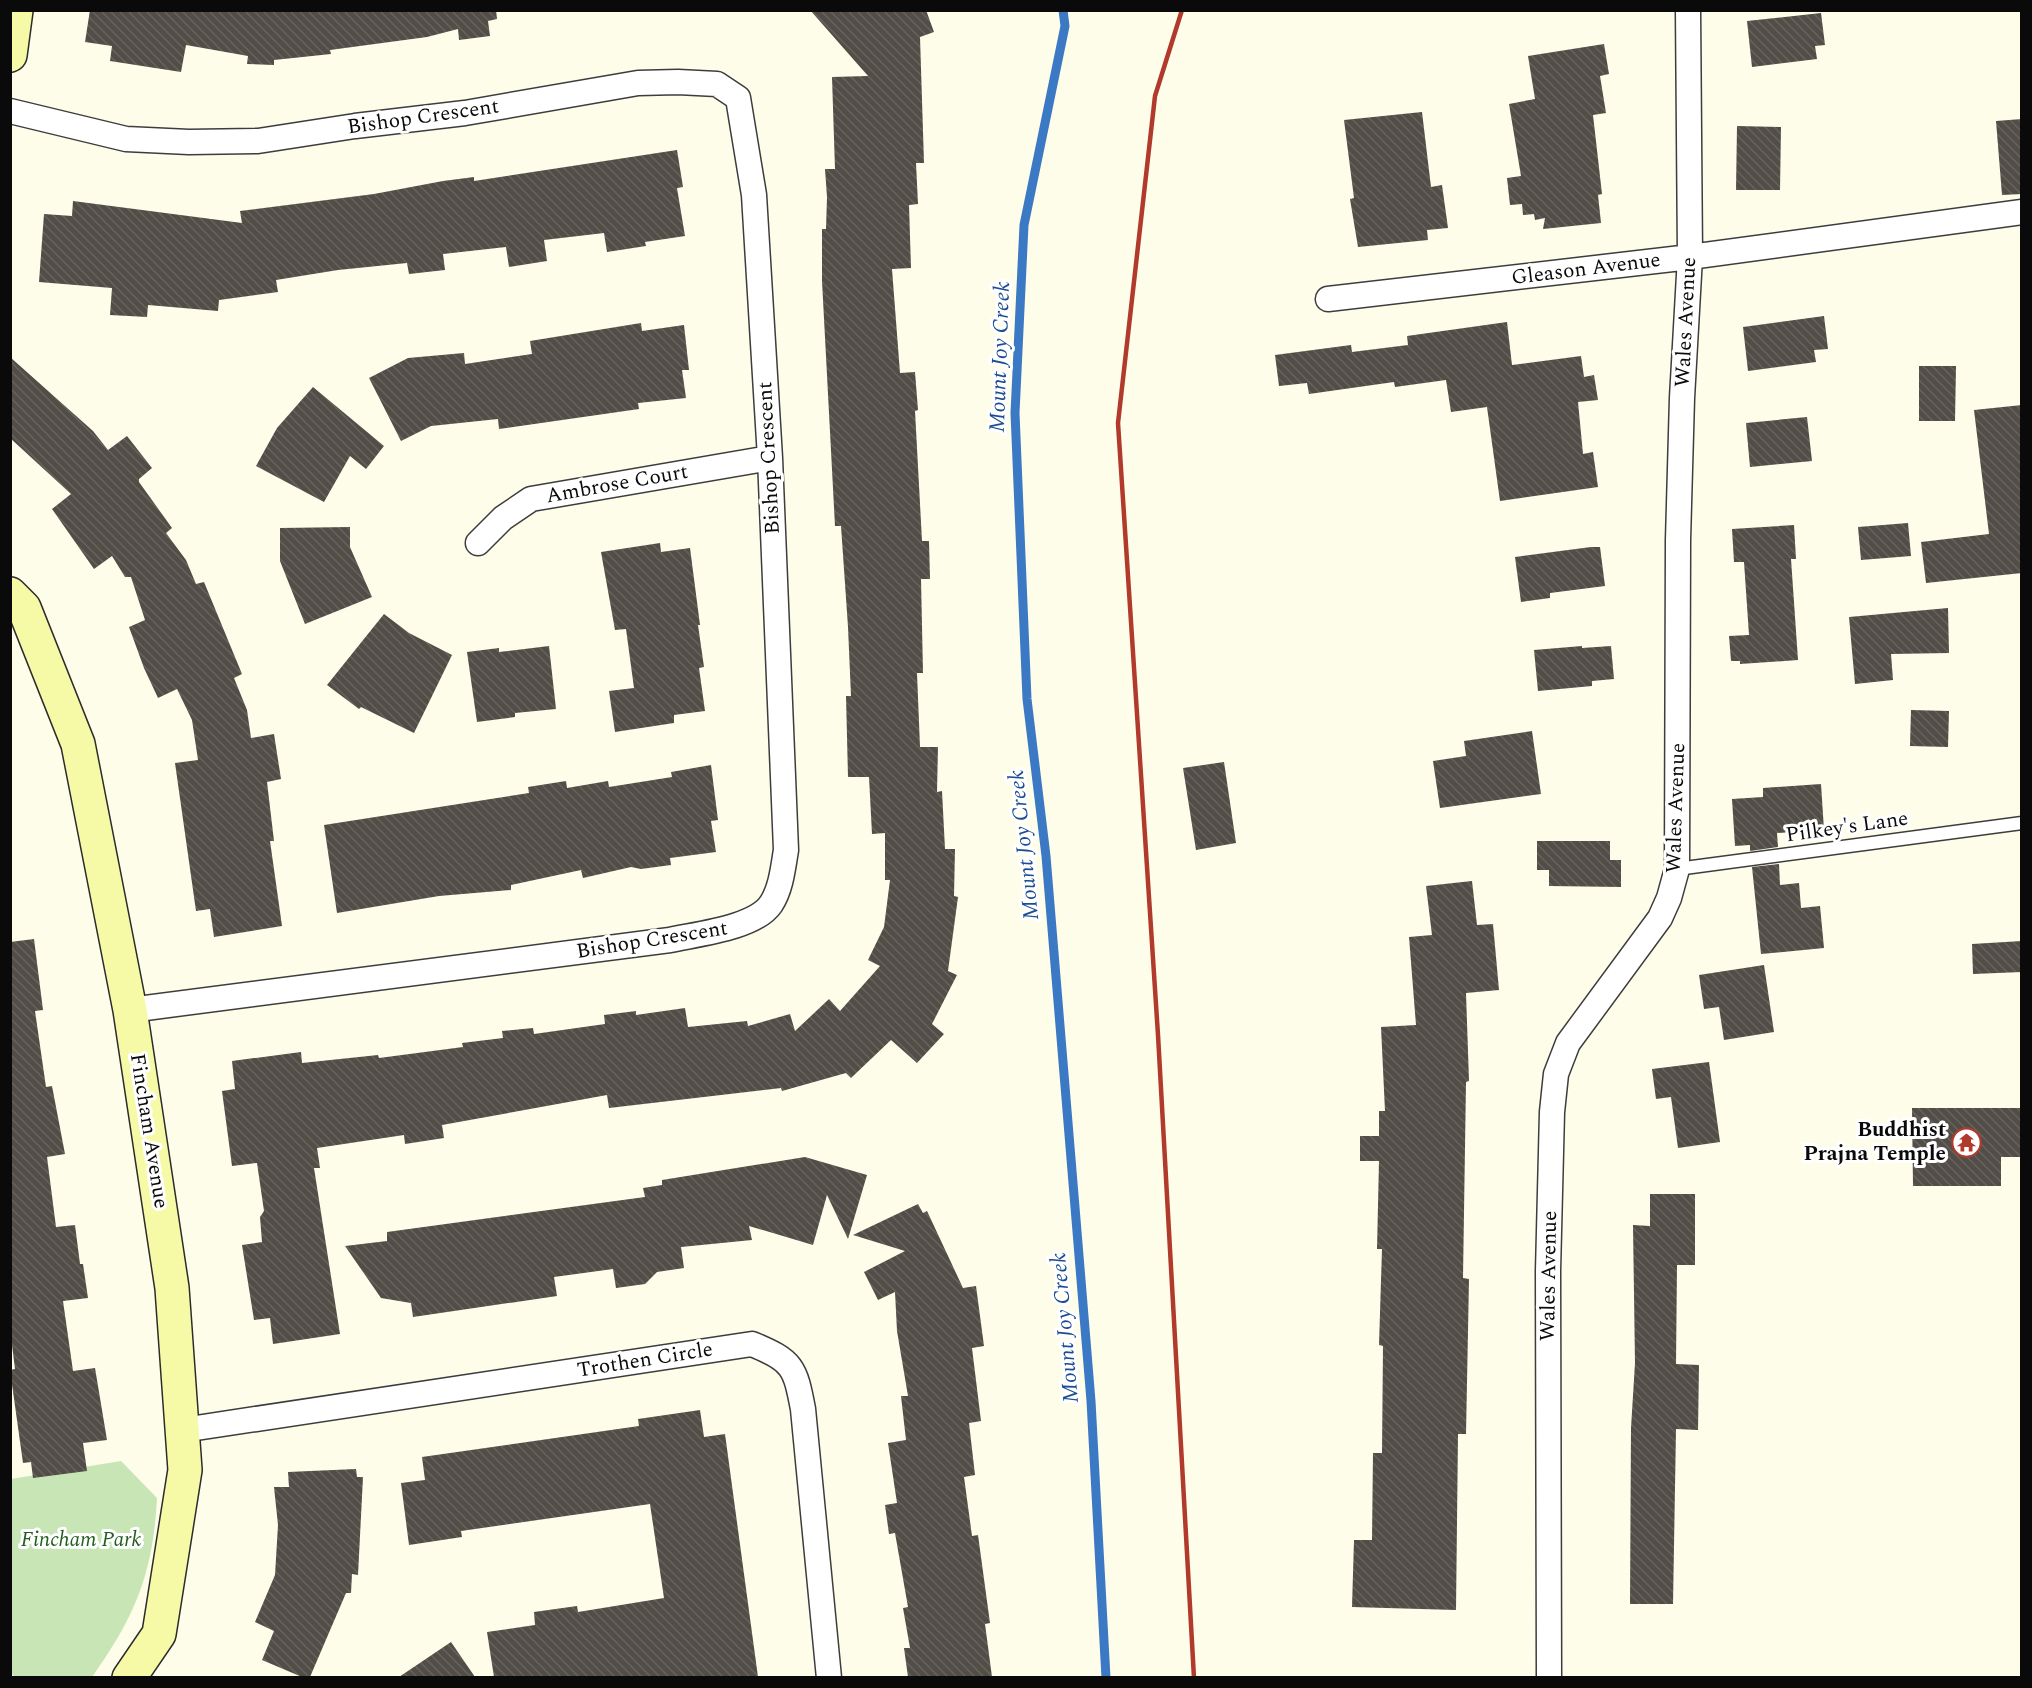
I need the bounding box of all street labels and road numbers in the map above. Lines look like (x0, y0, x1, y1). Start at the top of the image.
street label: Bishop Crescent (345, 91, 501, 143)
street label: Gleason Avenue (1510, 244, 1662, 294)
street label: Wales Avenue (1667, 256, 1705, 388)
street label: Bishop Crescent (749, 381, 789, 535)
street label: Ambrose Court (543, 456, 691, 512)
street label: Wales Avenue (1658, 742, 1694, 874)
street label: Pilkey's Lane (1784, 803, 1910, 851)
street label: Bishop Crescent (574, 912, 730, 968)
street label: Fincham Avenue (121, 1051, 177, 1211)
street label: Wales Avenue (1532, 1211, 1566, 1341)
street label: Trothen Circle (575, 1333, 715, 1387)

